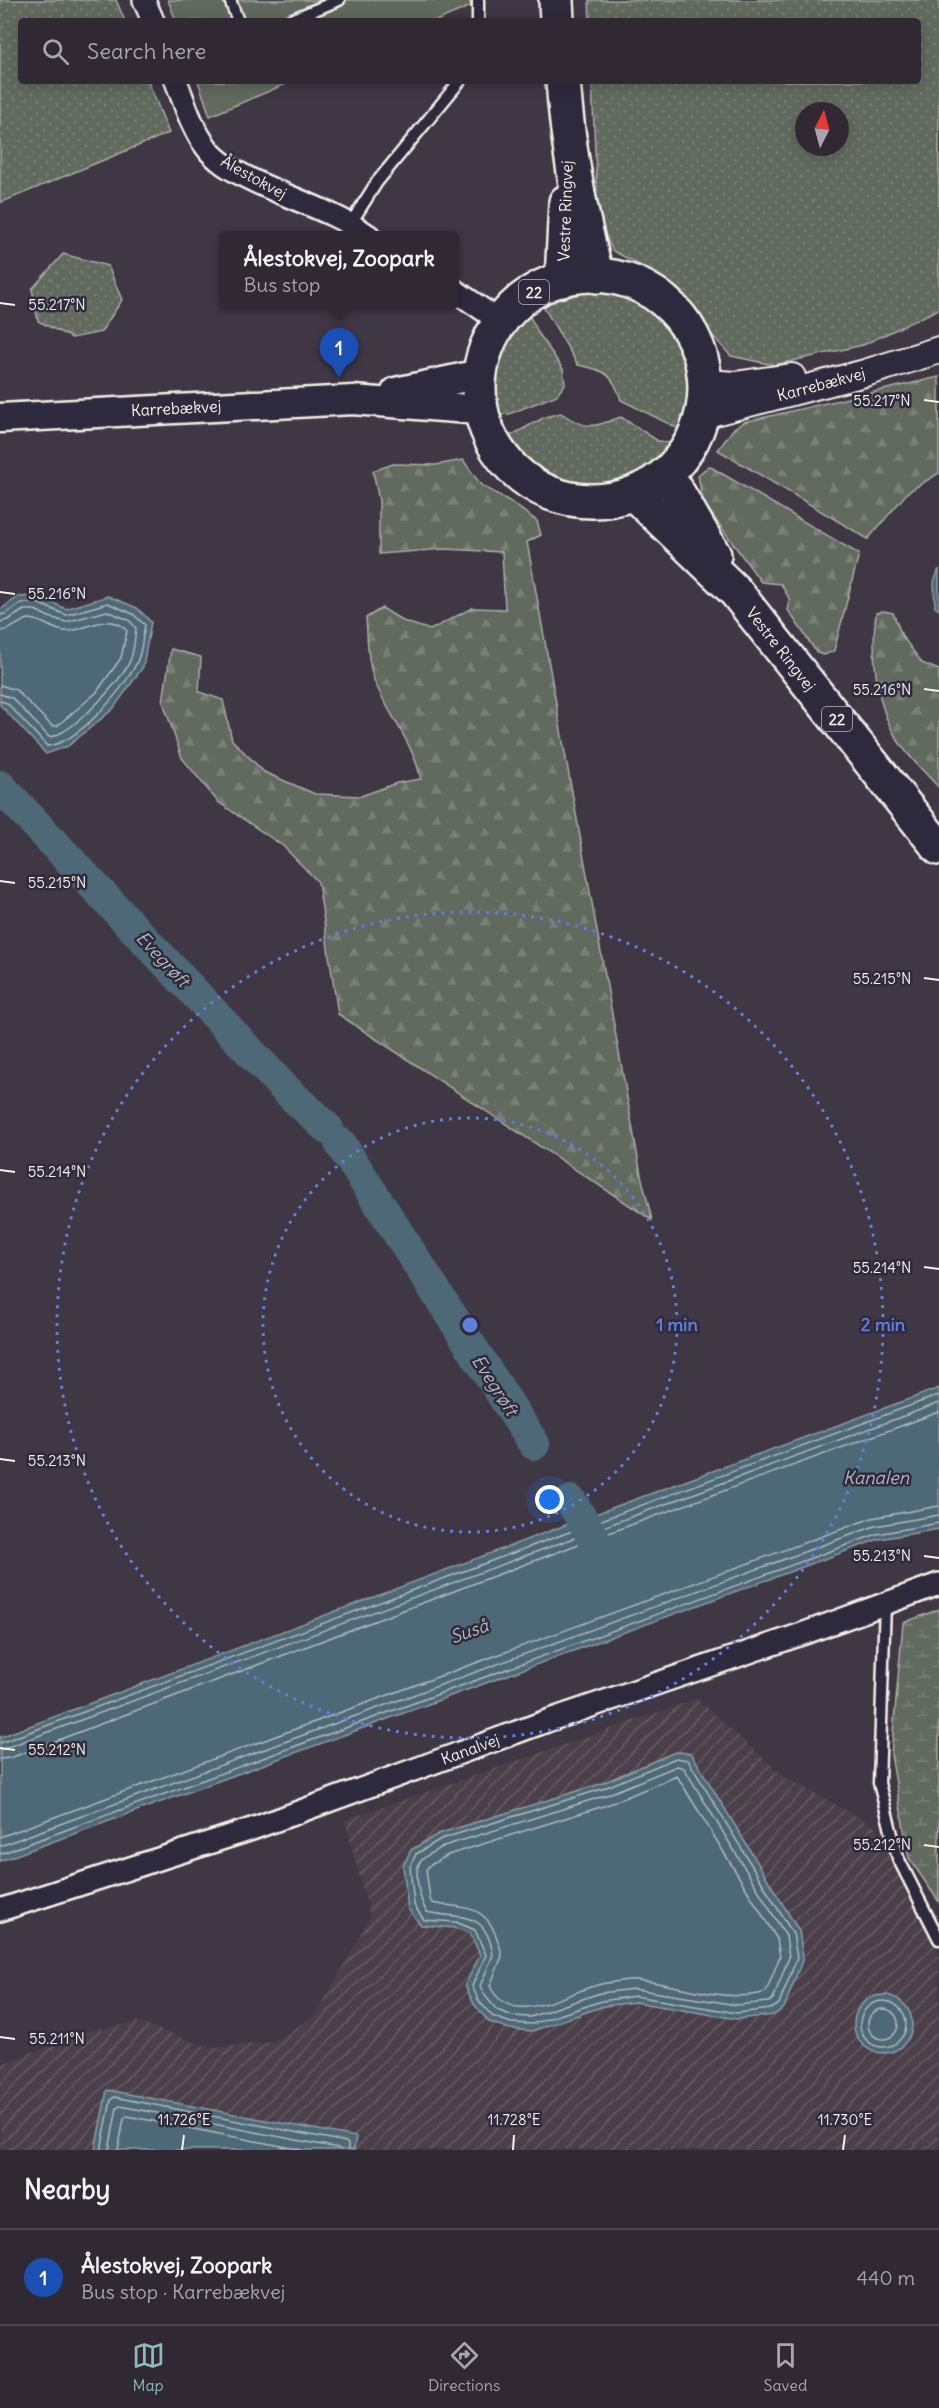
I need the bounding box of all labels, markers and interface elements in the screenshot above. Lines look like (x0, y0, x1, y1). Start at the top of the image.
search box (18, 18, 921, 84)
icon: search (39, 35, 72, 68)
text: Search here (87, 37, 206, 65)
north arrow (795, 102, 849, 156)
street label: Ålestokvej (218, 151, 290, 203)
street label: Vestre Ringvej (553, 160, 577, 262)
popup (219, 231, 459, 309)
text: Ålestokvej, Zoopark (243, 244, 435, 272)
text: Bus stop (243, 272, 321, 297)
road number: 22 (519, 280, 549, 304)
text: 55.217°N (28, 295, 86, 314)
pin: 1 (320, 328, 358, 378)
street label: Karrebækvej (775, 363, 867, 405)
text: 55.217°N (853, 391, 911, 410)
street label: Karrebækvej (130, 396, 222, 420)
text: 55.216°N (28, 584, 86, 603)
street label: Vestre Ringvej (742, 603, 820, 695)
text: 55.216°N (853, 680, 911, 699)
road number: 22 (822, 707, 852, 731)
text: 55.215°N (28, 873, 86, 892)
water label: Evegrøft (131, 926, 196, 993)
text: 55.215°N (853, 969, 911, 988)
text: 55.214°N (28, 1162, 86, 1181)
text: 55.214°N (853, 1258, 911, 1277)
text: 1 min (656, 1313, 698, 1336)
text: 2 min (861, 1313, 906, 1336)
centre of rings (460, 1315, 480, 1335)
water label: Evegrøft (467, 1350, 524, 1421)
text: 55.213°N (28, 1451, 86, 1470)
water label: Kanalen (843, 1466, 910, 1489)
your location (535, 1485, 564, 1514)
text: 55.213°N (853, 1546, 911, 1565)
water label: Suså (447, 1613, 493, 1648)
street label: Kanalvej (438, 1729, 502, 1769)
text: 55.212°N (28, 1740, 86, 1759)
text: 55.212°N (853, 1835, 911, 1854)
text: 55.211°N (29, 2029, 85, 2048)
text: 11.726°E (157, 2110, 211, 2129)
text: 11.728°E (487, 2110, 541, 2129)
text: 11.730°E (818, 2110, 872, 2129)
text: Nearby (24, 2173, 110, 2206)
text: Ålestokvej, Zoopark (81, 2251, 272, 2279)
text: 1 (40, 2265, 47, 2290)
text: 440 m (856, 2265, 915, 2290)
text: Bus stop · Karrebækvej (81, 2279, 285, 2304)
tab: Map (132, 2339, 165, 2395)
tab: Directions (428, 2339, 500, 2395)
tab: Saved (764, 2339, 807, 2395)

